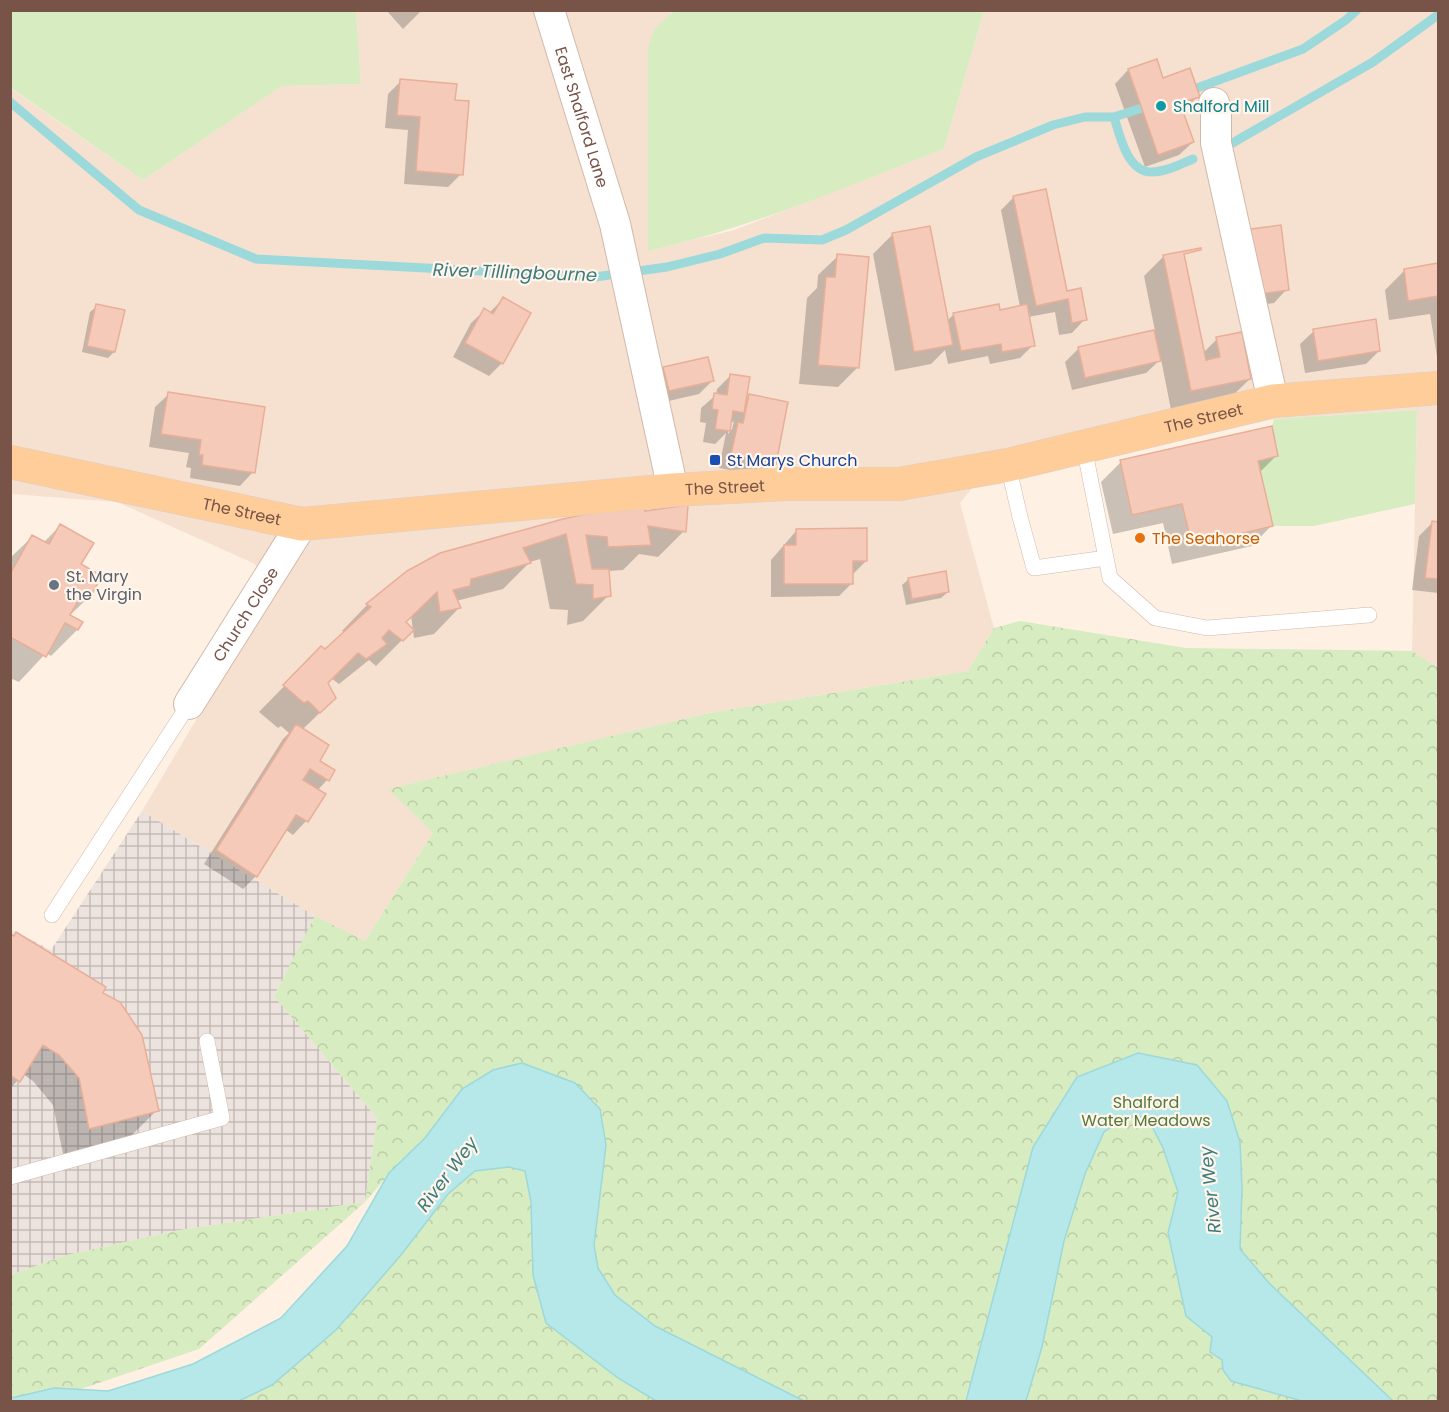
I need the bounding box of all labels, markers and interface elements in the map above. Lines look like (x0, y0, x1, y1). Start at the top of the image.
street label: East Shalford Lane (549, 44, 615, 190)
place label: Shalford Mill (1173, 95, 1270, 118)
marker: Shalford Mill (1154, 99, 1168, 113)
water label: River Tillingbourne (432, 257, 598, 287)
street label: The Street (1162, 397, 1245, 438)
place label: St Marys Church (727, 449, 857, 472)
marker: St Marys Church (708, 453, 722, 467)
street label: The Street (684, 474, 766, 501)
street label: The Street (200, 492, 284, 531)
place label: The Seahorse (1152, 527, 1260, 550)
marker: The Seahorse (1133, 531, 1147, 545)
street label: Church Close (207, 562, 284, 666)
place label: St. Mary the Virgin (66, 565, 142, 606)
marker: St. Mary the Virgin (47, 578, 61, 592)
park label: Shalford Water Meadows (1081, 1091, 1211, 1132)
water label: River Wey (411, 1131, 484, 1216)
water label: River Wey (1193, 1144, 1227, 1235)

